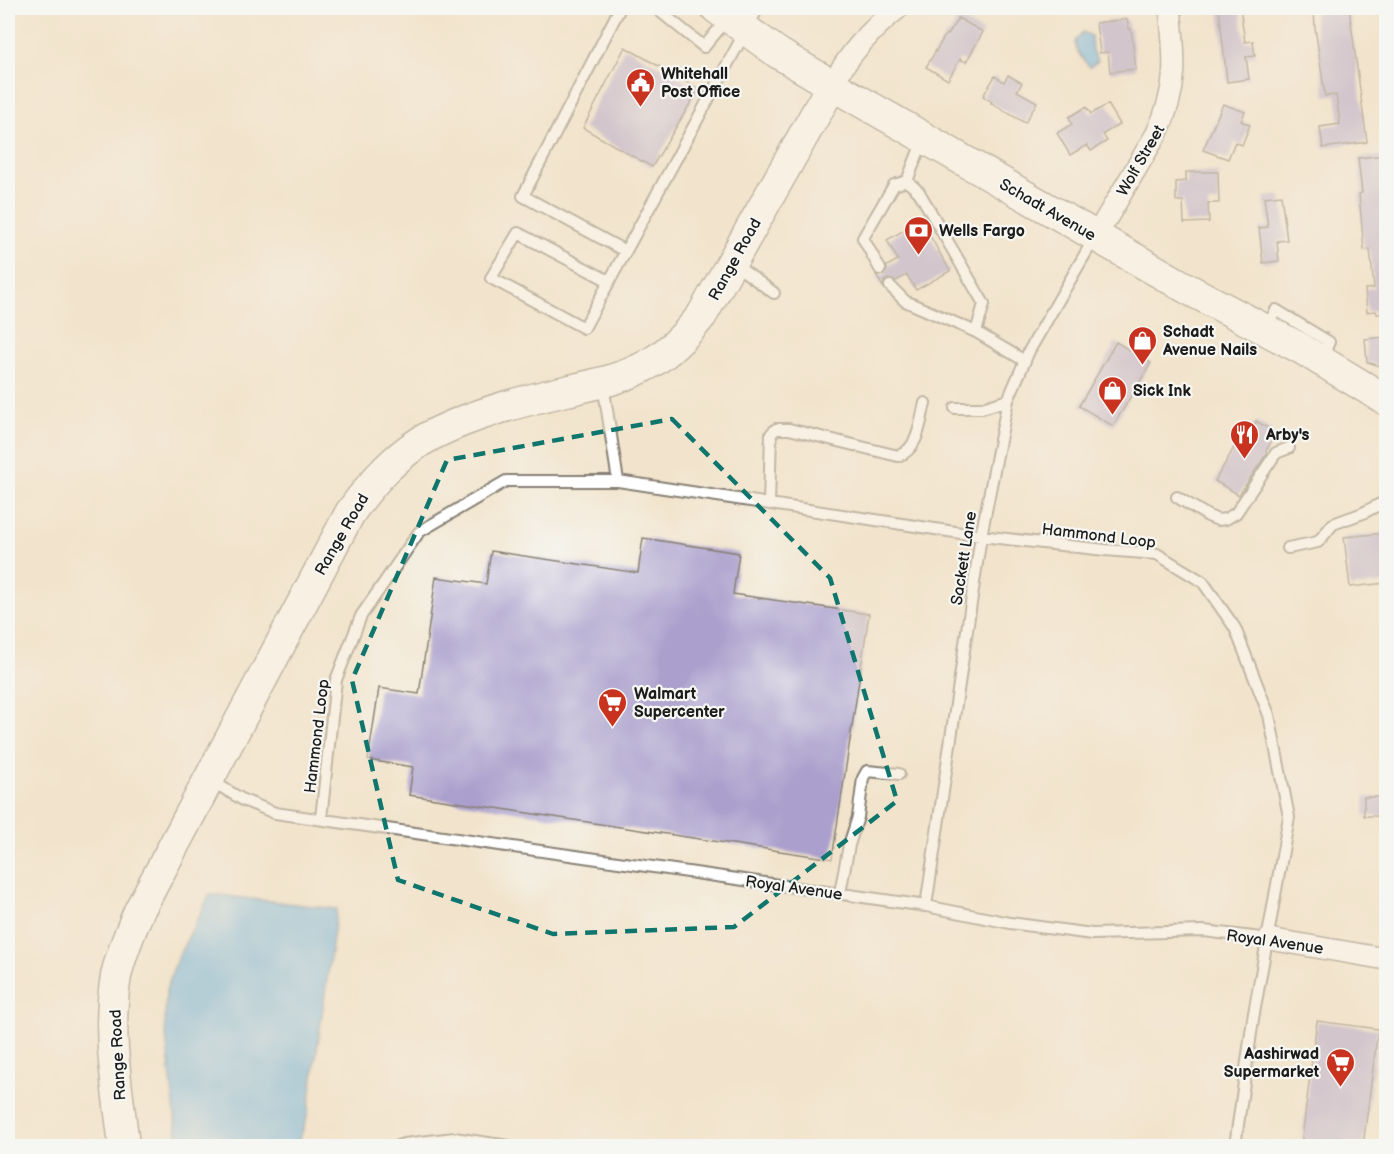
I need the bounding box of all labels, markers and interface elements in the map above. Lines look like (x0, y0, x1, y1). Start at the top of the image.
place label: Whitehall Post Office (661, 65, 740, 102)
public building icon: Whitehall Post Office (624, 66, 656, 108)
street label: Wolf Street (1113, 122, 1169, 200)
street label: Schadt Avenue (996, 175, 1099, 246)
bank icon: Wells Fargo (902, 214, 934, 256)
street label: Range Road (705, 215, 766, 304)
place label: Wells Fargo (939, 222, 1025, 241)
place label: Schadt Avenue Nails (1162, 323, 1257, 360)
shop icon: Schadt Avenue Nails (1126, 324, 1158, 366)
shop icon: Sick Ink (1096, 374, 1128, 416)
place label: Sick Ink (1133, 382, 1191, 401)
restaurant icon: Arby's (1229, 418, 1261, 460)
place label: Arby's (1265, 426, 1310, 445)
street label: Range Road (311, 491, 373, 579)
street label: Sackett Lane (948, 509, 981, 607)
street label: Hammond Loop (1041, 520, 1157, 553)
street label: Hammond Loop (301, 678, 334, 794)
place label: Walmart Supercenter (634, 685, 725, 722)
supermarket icon: Walmart Supercenter (597, 686, 629, 728)
street label: Royal Avenue (744, 872, 844, 905)
street label: Royal Avenue (1225, 926, 1325, 959)
street label: Range Road (107, 1009, 130, 1101)
place label: Aashirwad Supermarket (1224, 1045, 1320, 1082)
supermarket icon: Aashirwad Supermarket (1324, 1046, 1356, 1088)

